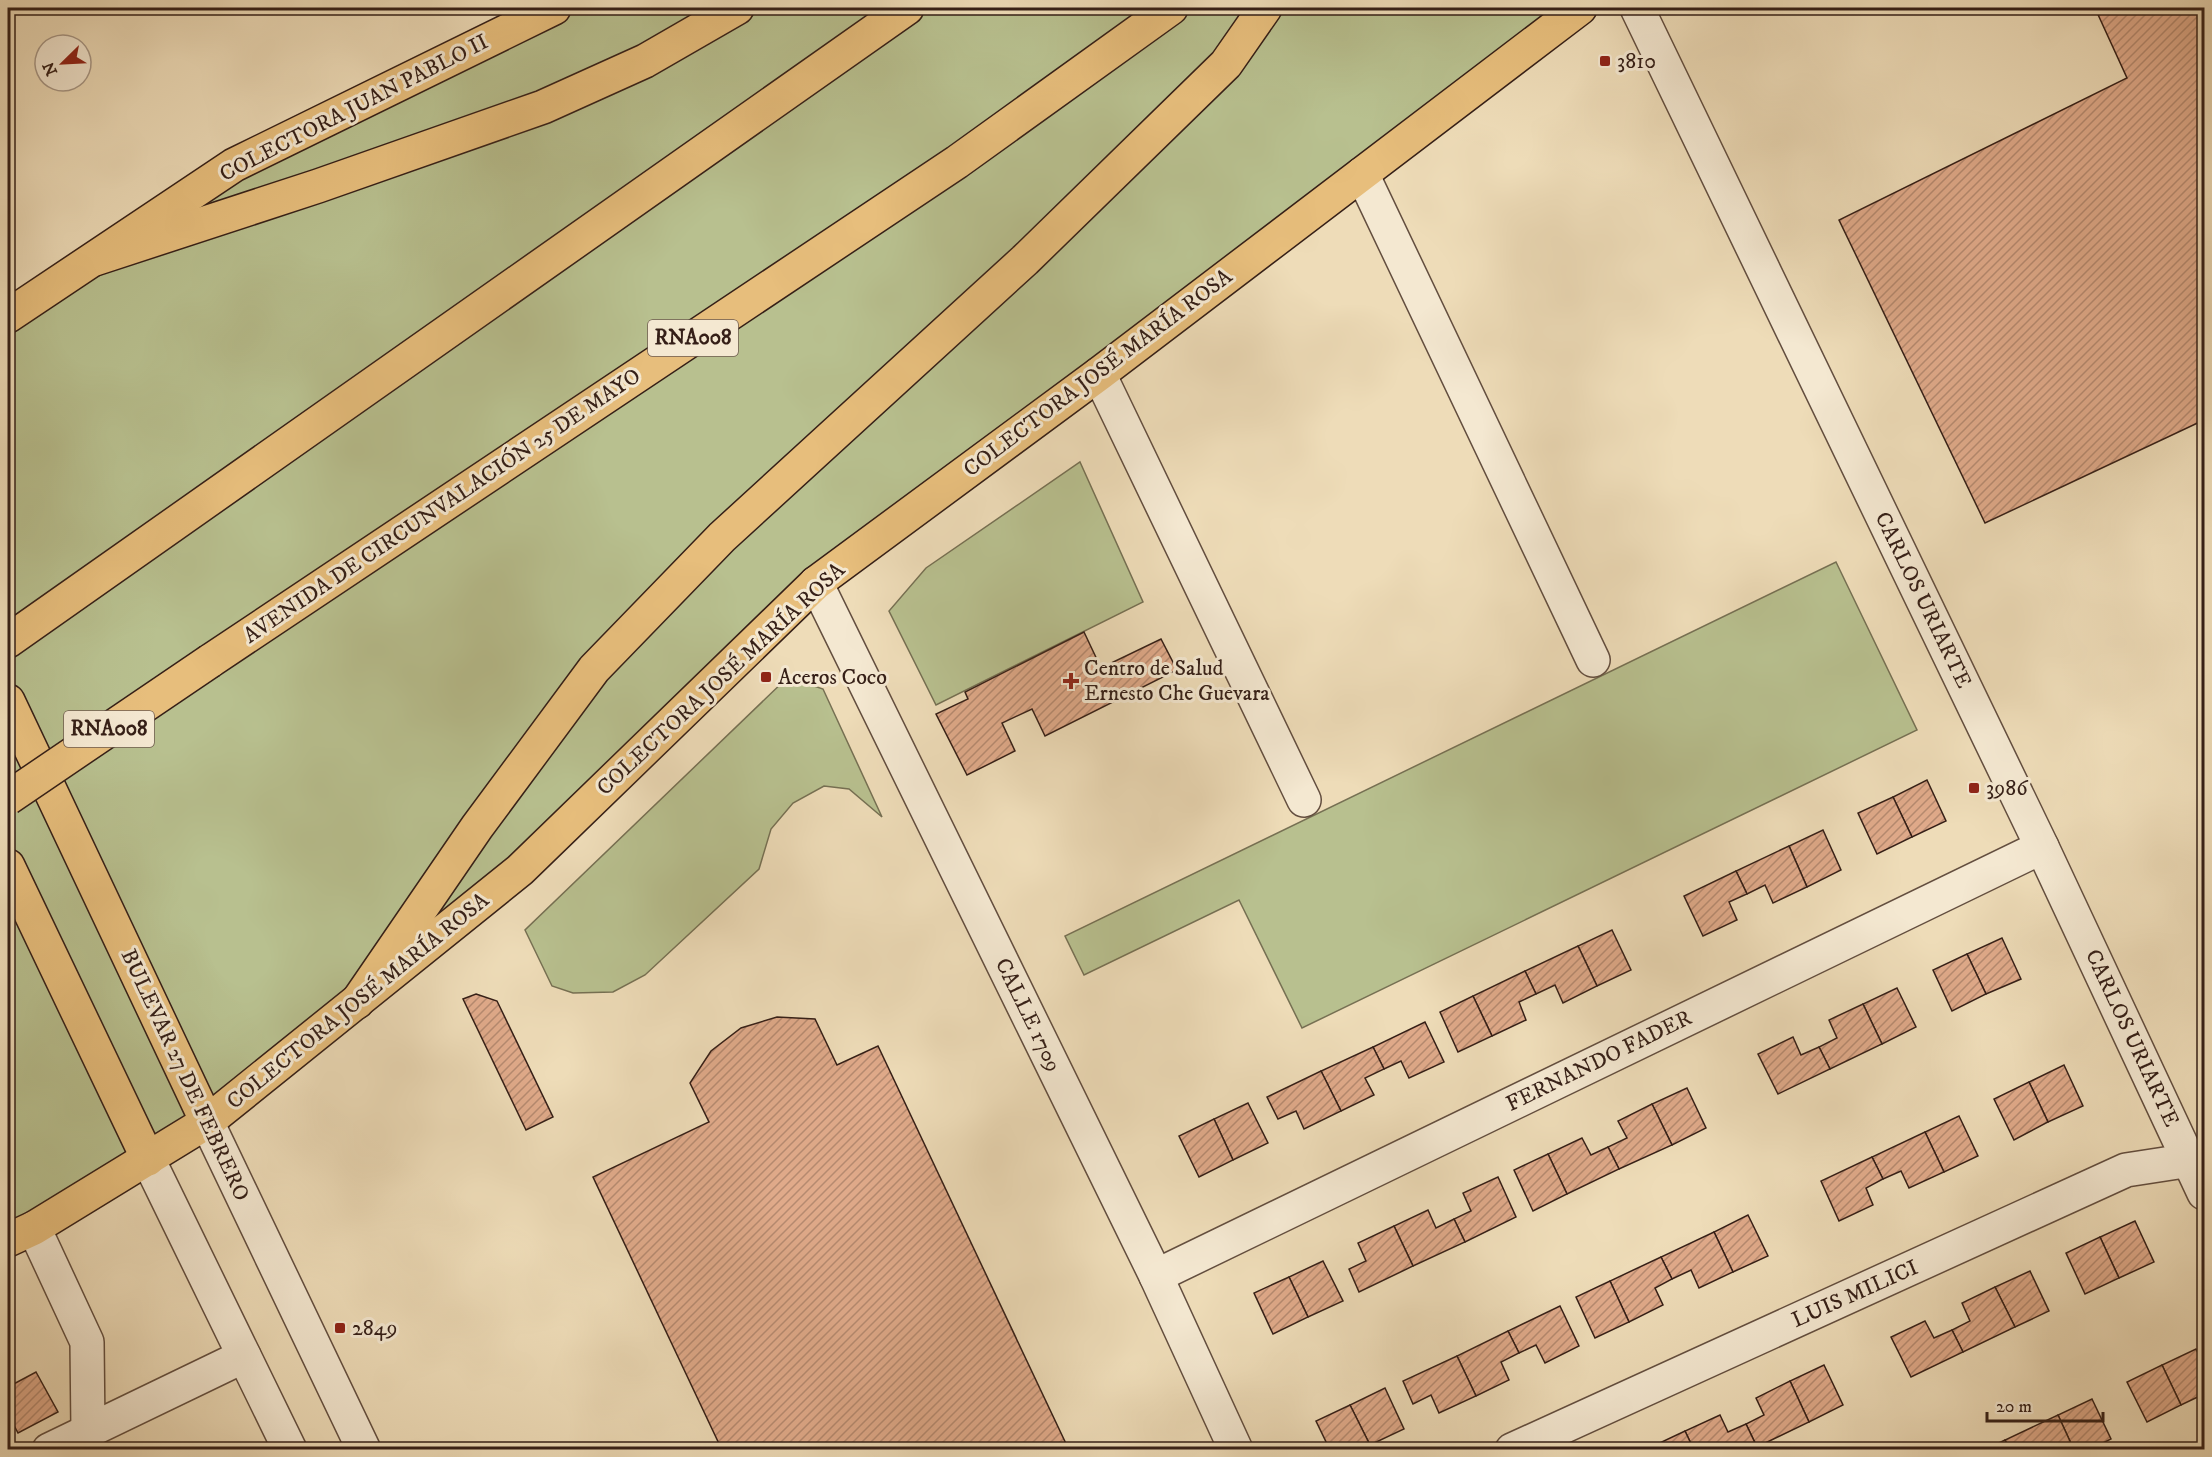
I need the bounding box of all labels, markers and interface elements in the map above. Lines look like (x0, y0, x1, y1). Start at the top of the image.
street label: COLECTORA JUAN PABLO II (215, 28, 493, 188)
north arrow (33, 33, 93, 93)
place label: 3810 (1617, 48, 1656, 75)
marker: 3810 (1598, 54, 1612, 68)
text: N (38, 59, 62, 79)
street label: COLECTORA JOSÉ MARÍA ROSA (958, 262, 1239, 483)
road number: RNA008 (648, 320, 738, 356)
street label: AVENIDA DE CIRCUNVALACIÓN 25 DE MAYO (238, 362, 646, 650)
street label: CARLOS URIARTE (1869, 508, 1977, 692)
street label: COLECTORA JOSÉ MARÍA ROSA (591, 555, 851, 801)
place label: Centro de Salud Ernesto Che Guevara (1084, 655, 1270, 707)
place label: Aceros Coco (778, 664, 887, 691)
marker: Aceros Coco (759, 670, 773, 684)
marker: Centro de Salud Ernesto Che Guevara (1062, 672, 1080, 690)
road number: RNA008 (64, 711, 154, 747)
place label: 3986 (1986, 775, 2029, 802)
marker: 3986 (1967, 781, 1981, 795)
street label: COLECTORA JOSÉ MARÍA ROSA (221, 885, 495, 1115)
street label: BULEVAR 27 DE FEBRERO (115, 945, 255, 1205)
street label: CARLOS URIARTE (2079, 945, 2185, 1131)
street label: CALLE 1709 (989, 954, 1067, 1076)
street label: FERNANDO FADER (1502, 1004, 1697, 1118)
street label: LUIS MILICI (1788, 1254, 1922, 1334)
place label: 2849 (352, 1315, 397, 1342)
marker: 2849 (333, 1321, 347, 1335)
scale bar (1987, 1385, 2102, 1423)
text: 20 m (1996, 1396, 2032, 1418)

